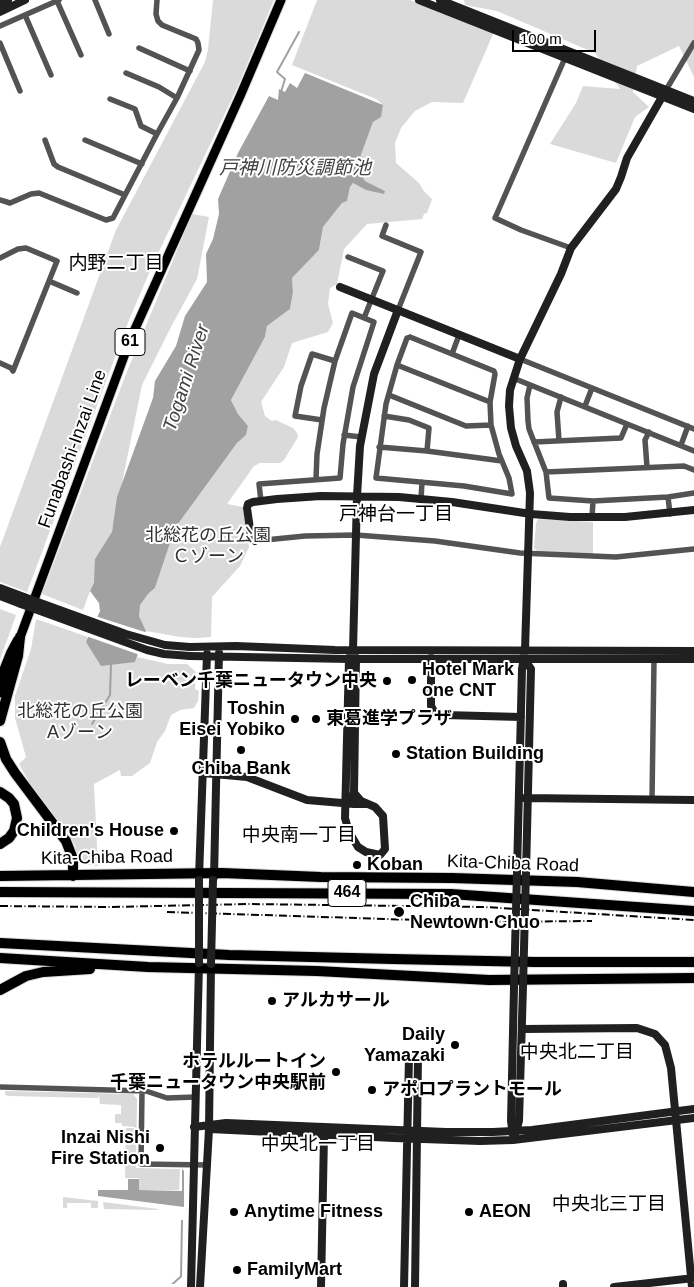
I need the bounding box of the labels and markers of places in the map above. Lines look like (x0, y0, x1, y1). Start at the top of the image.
place label: Hotel Mark one CNT (422, 659, 514, 702)
place label: レーベン千葉ニュータウン中央 (125, 670, 377, 692)
marker: Hotel Mark one CNT (406, 674, 418, 686)
marker: レーベン千葉ニュータウン中央 (381, 675, 393, 687)
place label: Toshin Eisei Yobiko (179, 698, 285, 741)
place label: 東葛進学プラザ (326, 708, 452, 730)
marker: Toshin Eisei Yobiko (289, 713, 301, 725)
marker: 東葛進学プラザ (310, 713, 322, 725)
place label: Station Building (406, 743, 544, 765)
marker: Chiba Bank (235, 744, 247, 756)
marker: Station Building (390, 748, 402, 760)
place label: Chiba Bank (191, 758, 291, 780)
place label: Children's House (17, 820, 164, 842)
marker: Children's House (168, 825, 180, 837)
place label: Koban (367, 854, 423, 876)
marker: Koban (351, 859, 363, 871)
place label: Chiba Newtown Chuo (410, 891, 540, 934)
marker: Chiba Newtown Chuo (392, 905, 406, 919)
place label: アルカサール (282, 990, 390, 1012)
marker: アルカサール (266, 995, 278, 1007)
place label: Daily Yamazaki (364, 1024, 445, 1066)
marker: Daily Yamazaki (449, 1039, 461, 1051)
place label: ホテルルートイン 千葉ニュータウン中央駅前 (110, 1051, 326, 1094)
marker: ホテルルートイン 千葉ニュータウン中央駅前 (330, 1066, 342, 1078)
place label: アポロプラントモール (382, 1079, 562, 1101)
marker: アポロプラントモール (366, 1084, 378, 1096)
place label: Inzai Nishi Fire Station (51, 1127, 150, 1170)
marker: Inzai Nishi Fire Station (154, 1142, 166, 1154)
place label: Anytime Fitness (244, 1201, 383, 1223)
place label: AEON (479, 1201, 531, 1223)
marker: Anytime Fitness (228, 1206, 240, 1218)
marker: AEON (463, 1206, 475, 1218)
place label: FamilyMart (247, 1259, 342, 1281)
marker: FamilyMart (231, 1264, 243, 1276)

